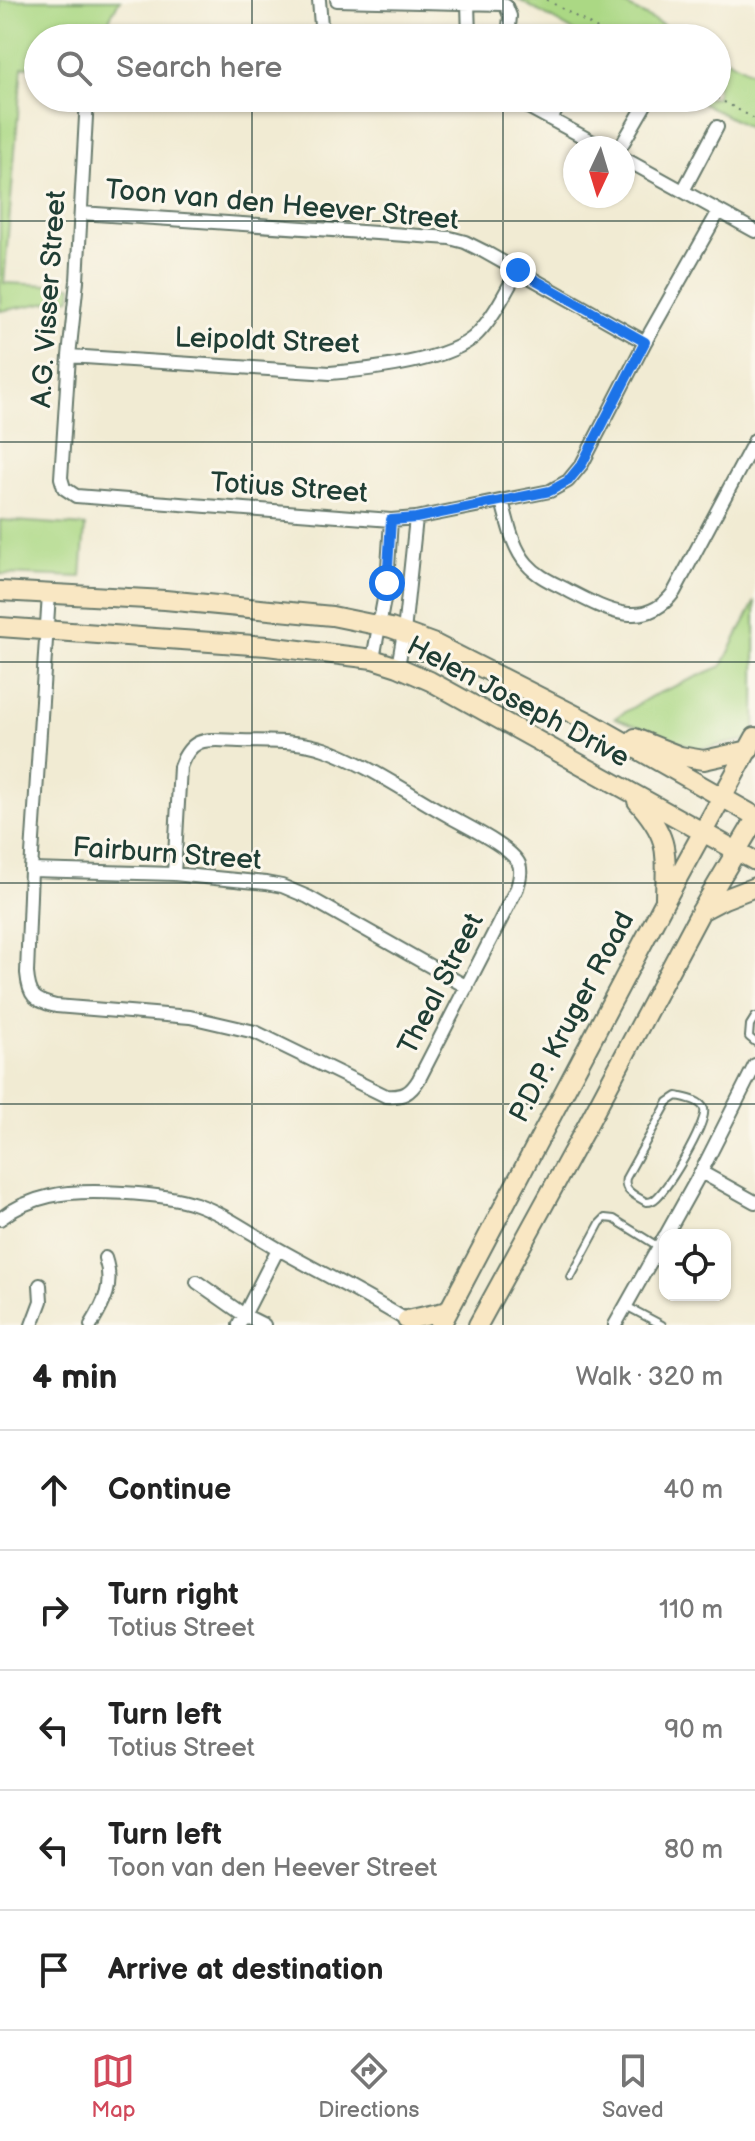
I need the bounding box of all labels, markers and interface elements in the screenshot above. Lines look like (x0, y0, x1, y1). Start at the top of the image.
search box (24, 24, 731, 112)
icon: search (52, 46, 96, 90)
text: Search here (116, 50, 282, 86)
north arrow (563, 136, 635, 208)
street label: Toon van den Heever Street (104, 173, 460, 237)
street label: A.G. Visser Street (25, 189, 73, 409)
route end (500, 252, 536, 288)
street label: Leipoldt Street (174, 321, 360, 361)
street label: Totius Street (209, 466, 369, 510)
route start (369, 565, 405, 601)
street label: Helen Joseph Drive (401, 629, 635, 775)
street label: Fairburn Street (71, 831, 263, 877)
street label: P.D.P. Kruger Road (503, 906, 641, 1128)
street label: Theal Street (391, 907, 491, 1060)
map controls (659, 1229, 731, 1301)
button: locate (659, 1229, 731, 1301)
text: 4 min (32, 1357, 118, 1398)
text: Walk · 320 m (575, 1362, 723, 1393)
icon: ahead (32, 1468, 76, 1512)
text: Continue (108, 1472, 231, 1508)
text: 40 m (663, 1475, 723, 1506)
text: Turn right (108, 1577, 239, 1613)
icon: right (32, 1588, 76, 1632)
text: 110 m (659, 1595, 723, 1626)
text: Totius Street (108, 1613, 255, 1644)
text: Turn left (108, 1697, 222, 1733)
icon: left (32, 1708, 76, 1752)
text: 90 m (664, 1715, 723, 1746)
text: Totius Street (108, 1733, 255, 1764)
text: Turn left (108, 1817, 222, 1853)
icon: left (32, 1828, 76, 1872)
text: 80 m (664, 1835, 723, 1866)
text: Toon van den Heever Street (108, 1853, 437, 1884)
icon: arrive (32, 1948, 76, 1992)
text: Arrive at destination (108, 1952, 384, 1988)
tab: Map (91, 2049, 136, 2124)
tab: Directions (318, 2049, 419, 2124)
tab: Saved (602, 2049, 664, 2124)

